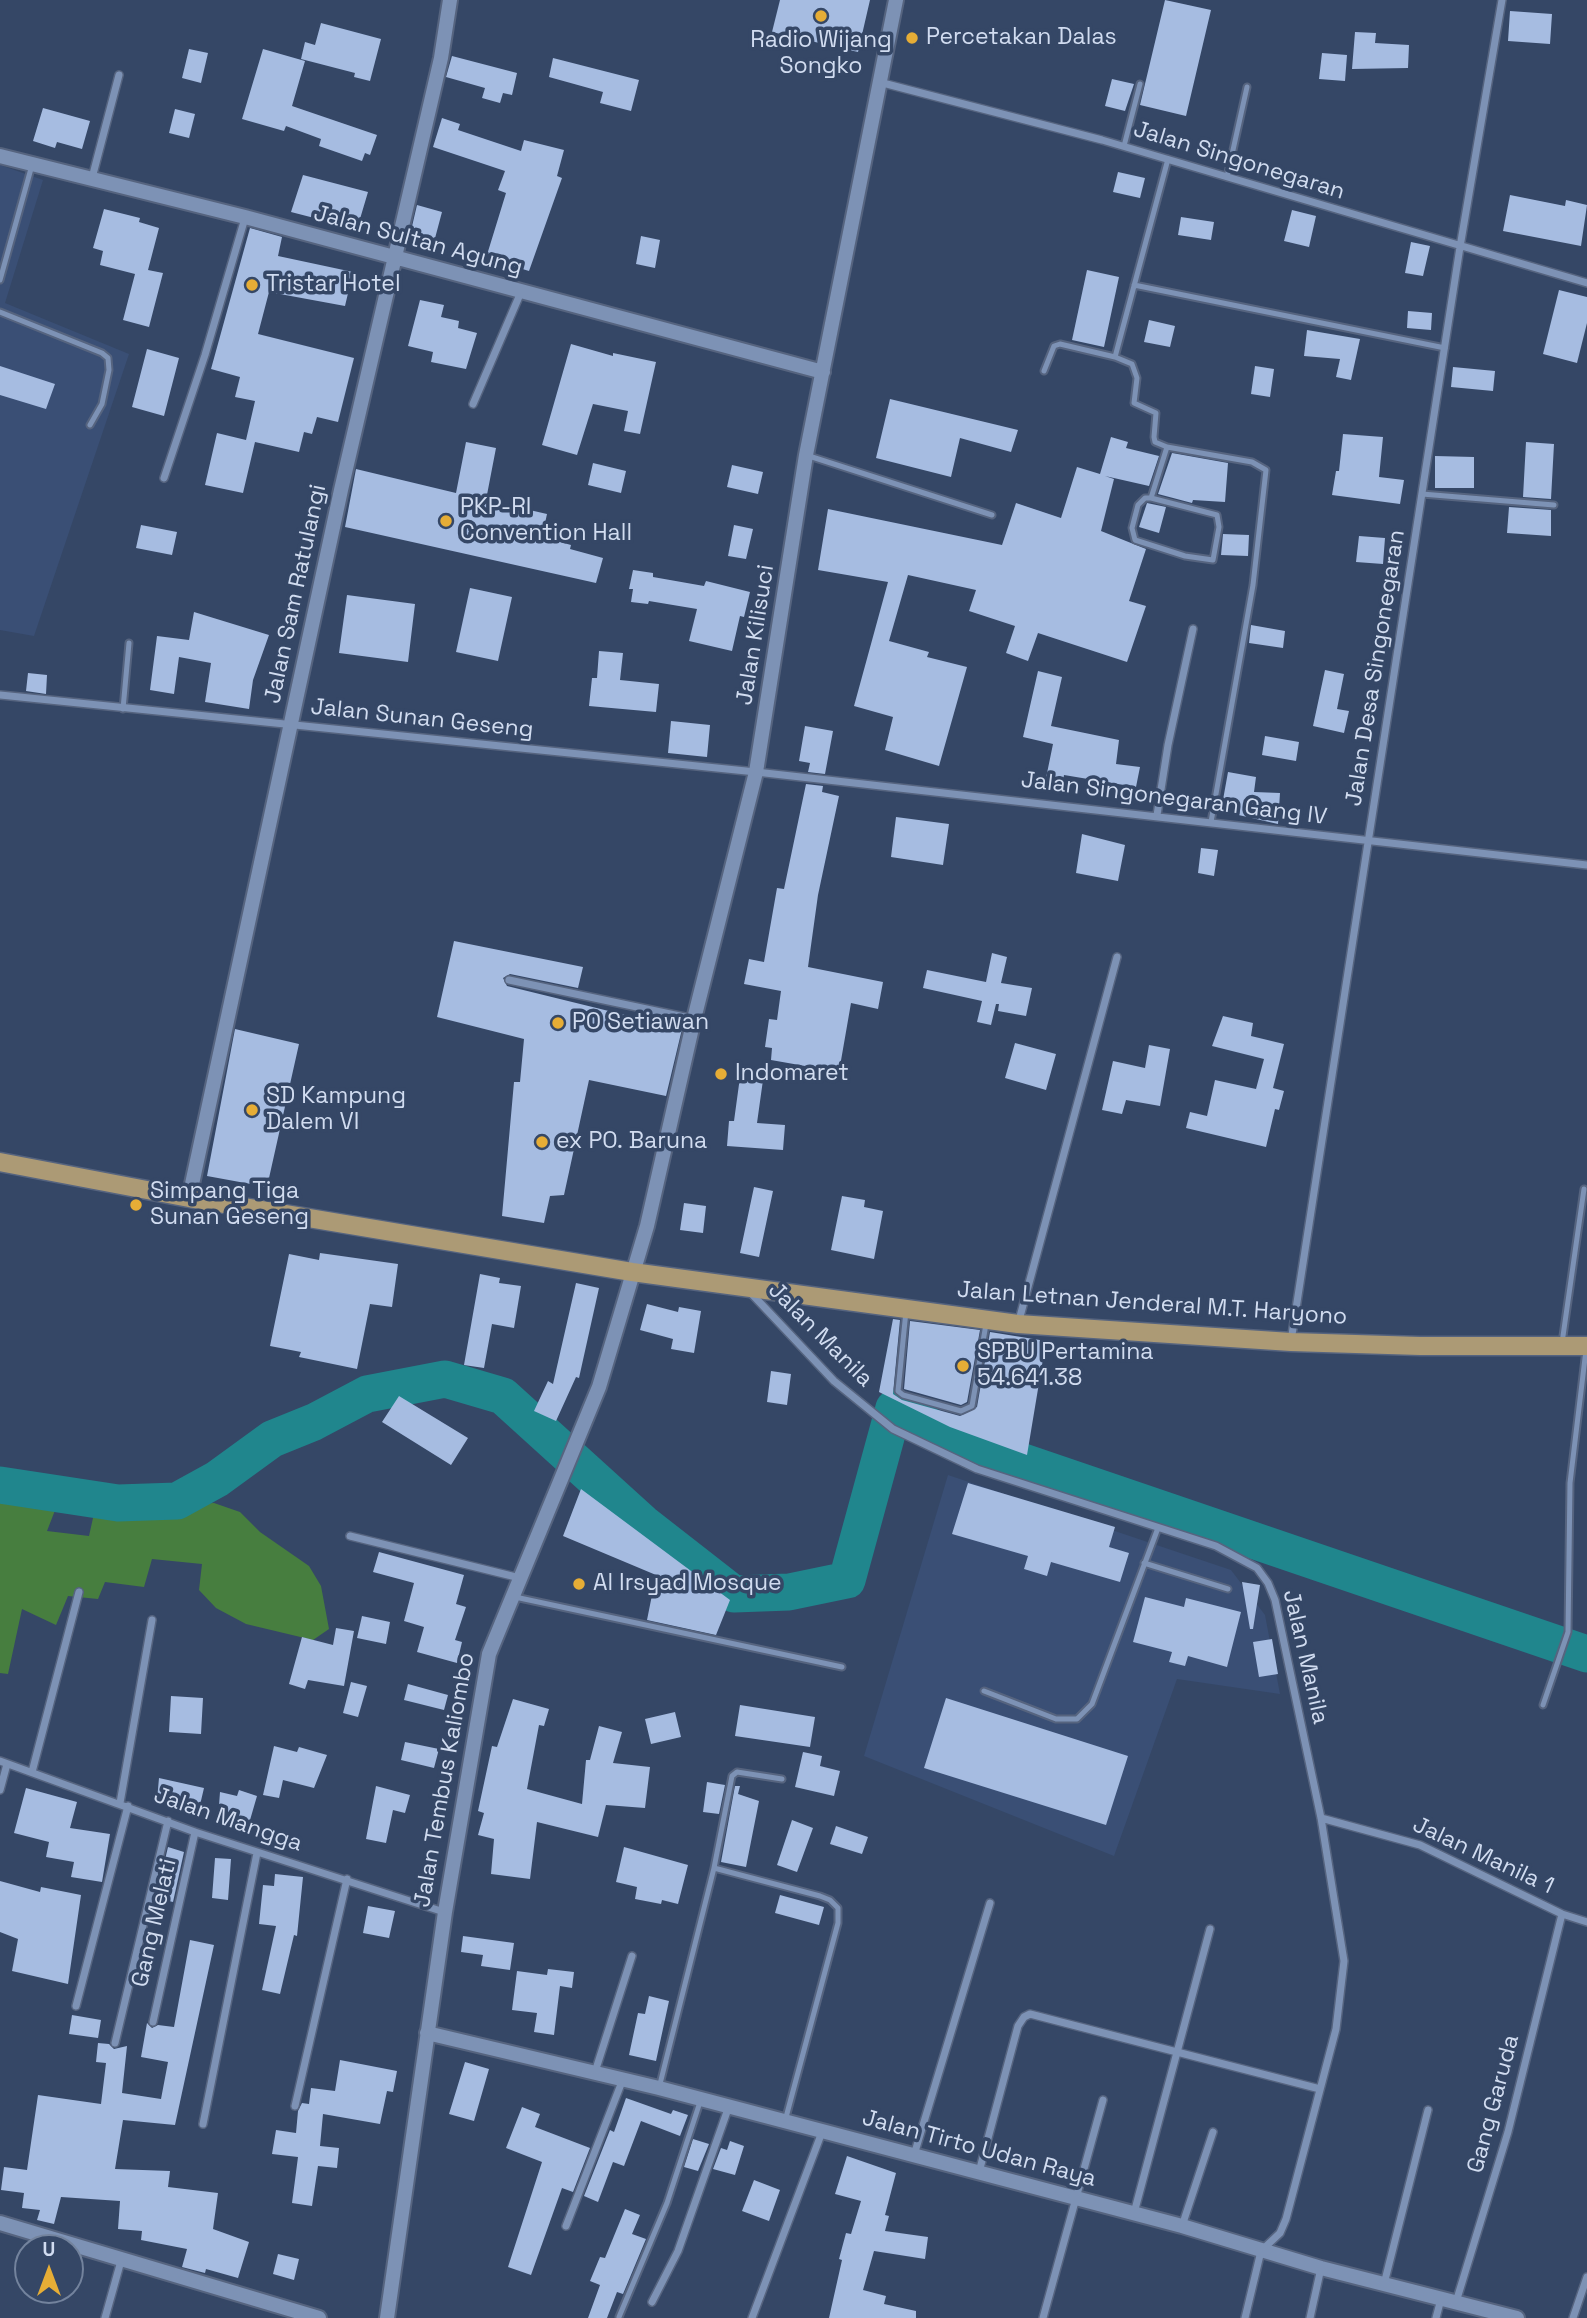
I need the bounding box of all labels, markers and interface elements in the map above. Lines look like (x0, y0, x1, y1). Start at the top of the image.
marker: Radio Wijang Songko (813, 8, 829, 24)
place label: Percetakan Dalas (926, 24, 1117, 52)
place label: Radio Wijang Songko (750, 27, 892, 81)
marker: Percetakan Dalas (904, 30, 920, 46)
street label: Jalan Singonegaran (1130, 116, 1348, 206)
street label: Jalan Sultan Agung (311, 200, 525, 282)
place label: Tristar Hotel (266, 271, 401, 299)
marker: Tristar Hotel (244, 277, 260, 293)
street label: Jalan Sam Ratulangi (259, 482, 333, 706)
place label: PKP-RI Convention Hall (460, 494, 632, 548)
marker: PKP-RI Convention Hall (438, 513, 454, 529)
street label: Jalan Desa Singonegaran (1341, 528, 1411, 808)
street label: Jalan Kilisuci (731, 563, 781, 707)
street label: Jalan Sunan Geseng (309, 694, 535, 744)
street label: Jalan Singonegaran Gang IV (1019, 767, 1329, 831)
place label: PO Setiawan (572, 1009, 709, 1037)
marker: PO Setiawan (550, 1015, 566, 1031)
place label: Indomaret (735, 1060, 849, 1088)
marker: Indomaret (713, 1066, 729, 1082)
place label: SD Kampung Dalem VI (266, 1083, 406, 1137)
marker: SD Kampung Dalem VI (244, 1102, 260, 1118)
place label: ex PO. Baruna (556, 1128, 707, 1156)
marker: ex PO. Baruna (534, 1134, 550, 1150)
place label: Simpang Tiga Sunan Geseng (150, 1178, 309, 1232)
marker: Simpang Tiga Sunan Geseng (128, 1197, 144, 1213)
street label: Jalan Manila (762, 1277, 878, 1393)
street label: Jalan Letnan Jenderal M.T. Haryono (956, 1277, 1348, 1331)
place label: SPBU Pertamina 54.641.38 (977, 1339, 1153, 1393)
marker: SPBU Pertamina 54.641.38 (955, 1358, 971, 1374)
place label: Al Irsyad Mosque (593, 1570, 782, 1598)
marker: Al Irsyad Mosque (571, 1576, 587, 1592)
street label: Jalan Manila (1276, 1587, 1334, 1727)
street label: Jalan Tembus Kaliombo (409, 1650, 481, 1910)
street label: Jalan Mangga (150, 1782, 306, 1858)
street label: Jalan Manila 1 (1408, 1811, 1558, 1901)
street label: Gang Melati (127, 1856, 183, 1990)
street label: Gang Garuda (1462, 2032, 1526, 2176)
street label: Jalan Tirto Udan Raya (859, 2104, 1099, 2194)
north arrow (14, 2234, 84, 2304)
text: U (43, 2237, 55, 2262)

